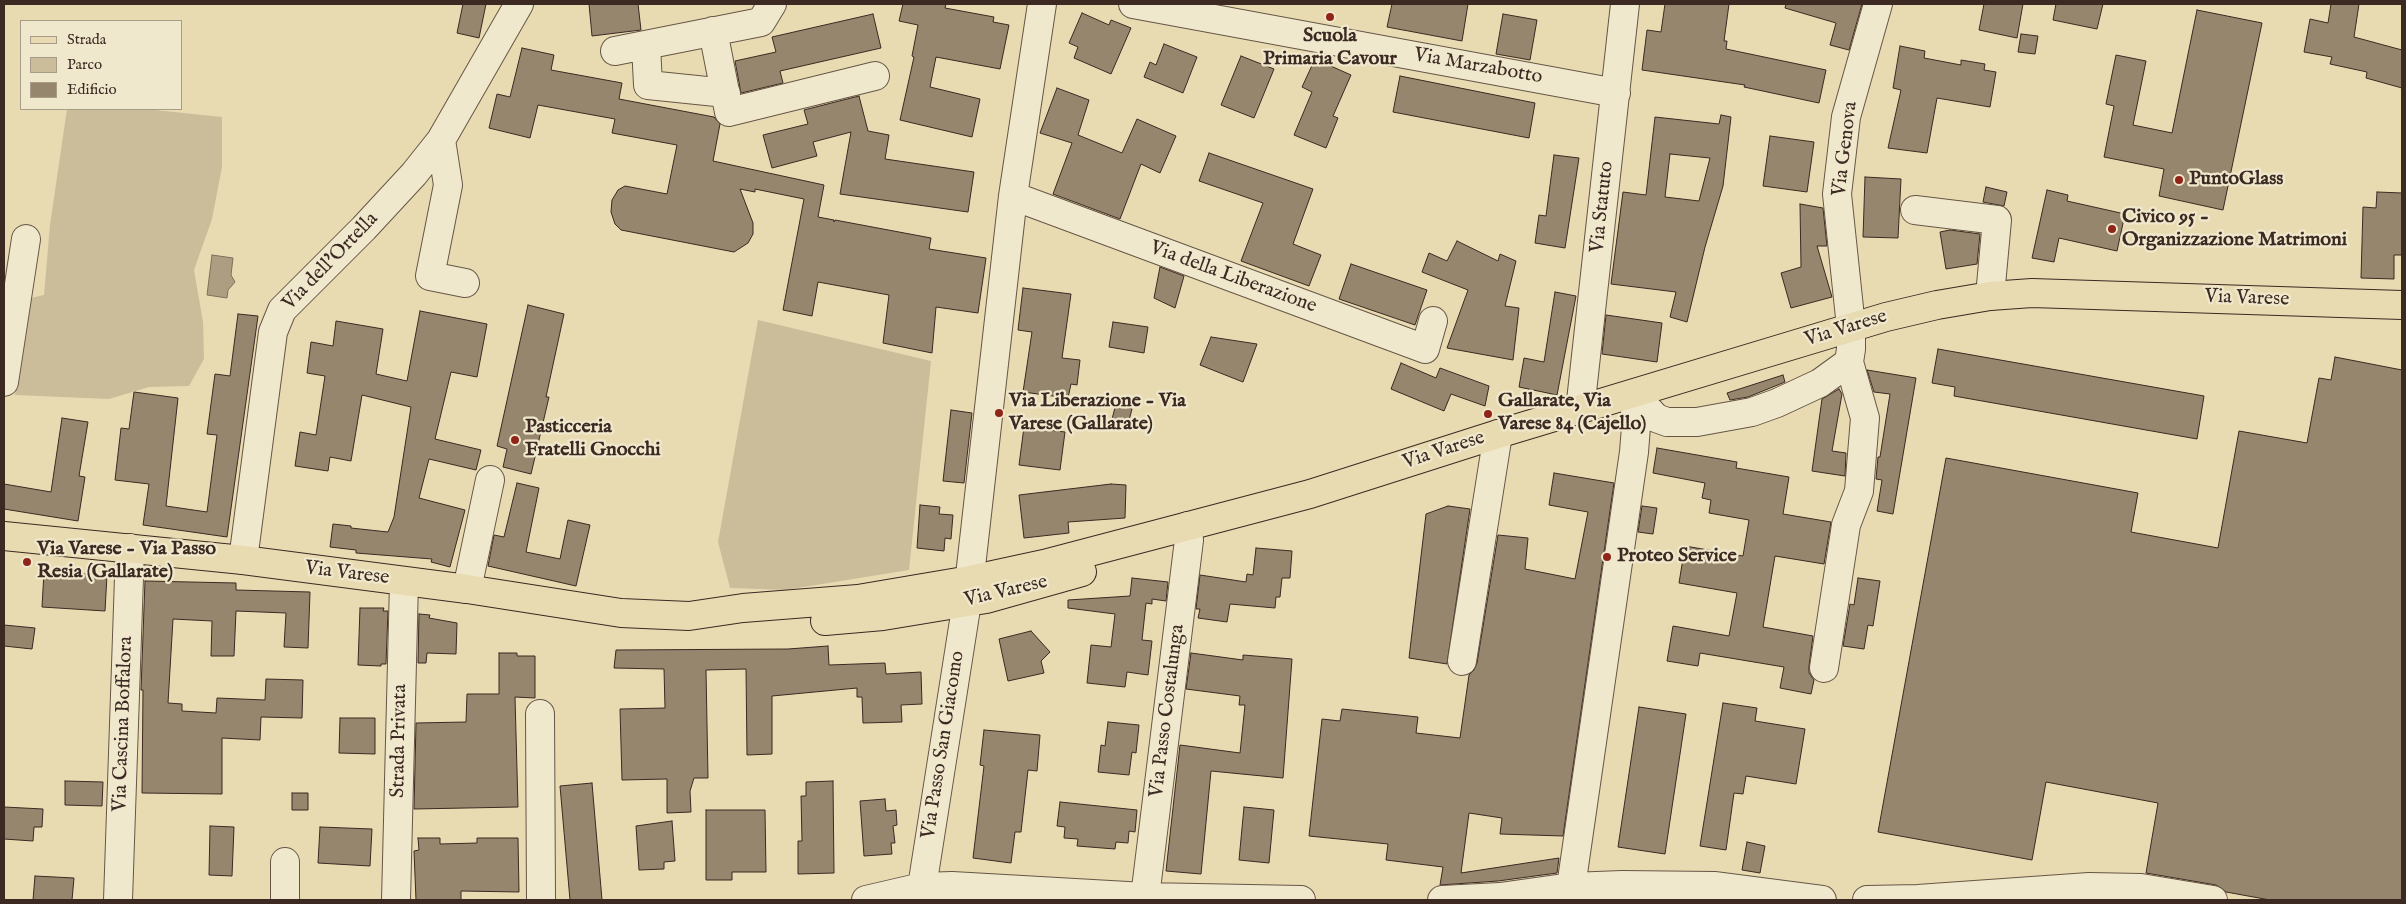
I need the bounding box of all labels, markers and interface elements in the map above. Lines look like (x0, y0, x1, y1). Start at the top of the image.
marker: Scuola Primaria Cavour (1324, 11, 1336, 23)
legend (20, 20, 182, 110)
place label: Scuola Primaria Cavour (1263, 25, 1397, 72)
text: Strada (67, 30, 106, 49)
street label: Via Marzabotto (1412, 44, 1544, 90)
text: Parco (67, 55, 102, 74)
text: Edificio (67, 80, 117, 99)
street label: Via Genova (1828, 100, 1864, 198)
street label: Via Statuto (1586, 160, 1620, 254)
place label: PuntoGlass (2189, 168, 2283, 192)
marker: PuntoGlass (2173, 174, 2185, 186)
place label: Civico 95 - Organizzazione Matrimoni (2122, 206, 2347, 253)
street label: Via dell'Ortella (278, 208, 384, 316)
marker: Civico 95 - Organizzazione Matrimoni (2106, 223, 2118, 235)
street label: Via della Liberazione (1146, 237, 1320, 319)
street label: Via Varese (2204, 286, 2290, 312)
street label: Via Varese (1802, 305, 1890, 353)
place label: Via Liberazione - Via Varese (Gallarate) (1009, 390, 1186, 437)
place label: Gallarate, Via Varese 84 (Cajello) (1498, 390, 1646, 437)
marker: Via Liberazione - Via Varese (Gallarate) (993, 407, 1005, 419)
marker: Gallarate, Via Varese 84 (Cajello) (1482, 408, 1494, 420)
place label: Pasticceria Fratelli Gnocchi (525, 416, 661, 463)
street label: Via Varese (1400, 427, 1488, 475)
marker: Pasticceria Fratelli Gnocchi (509, 434, 521, 446)
place label: Via Varese - Via Passo Resia (Gallarate) (37, 538, 216, 585)
place label: Proteo Service (1617, 545, 1737, 569)
marker: Proteo Service (1601, 551, 1613, 563)
marker: Via Varese - Via Passo Resia (Gallarate) (21, 556, 33, 568)
street label: Via Varese (304, 557, 390, 591)
street label: Via Varese (962, 571, 1050, 613)
street label: Via Passo Costalunga (1145, 623, 1191, 799)
street label: Via Cascina Boffalora (109, 636, 139, 812)
street label: Via Passo San Giacomo (917, 649, 971, 841)
street label: Strada Privata (387, 684, 413, 798)

